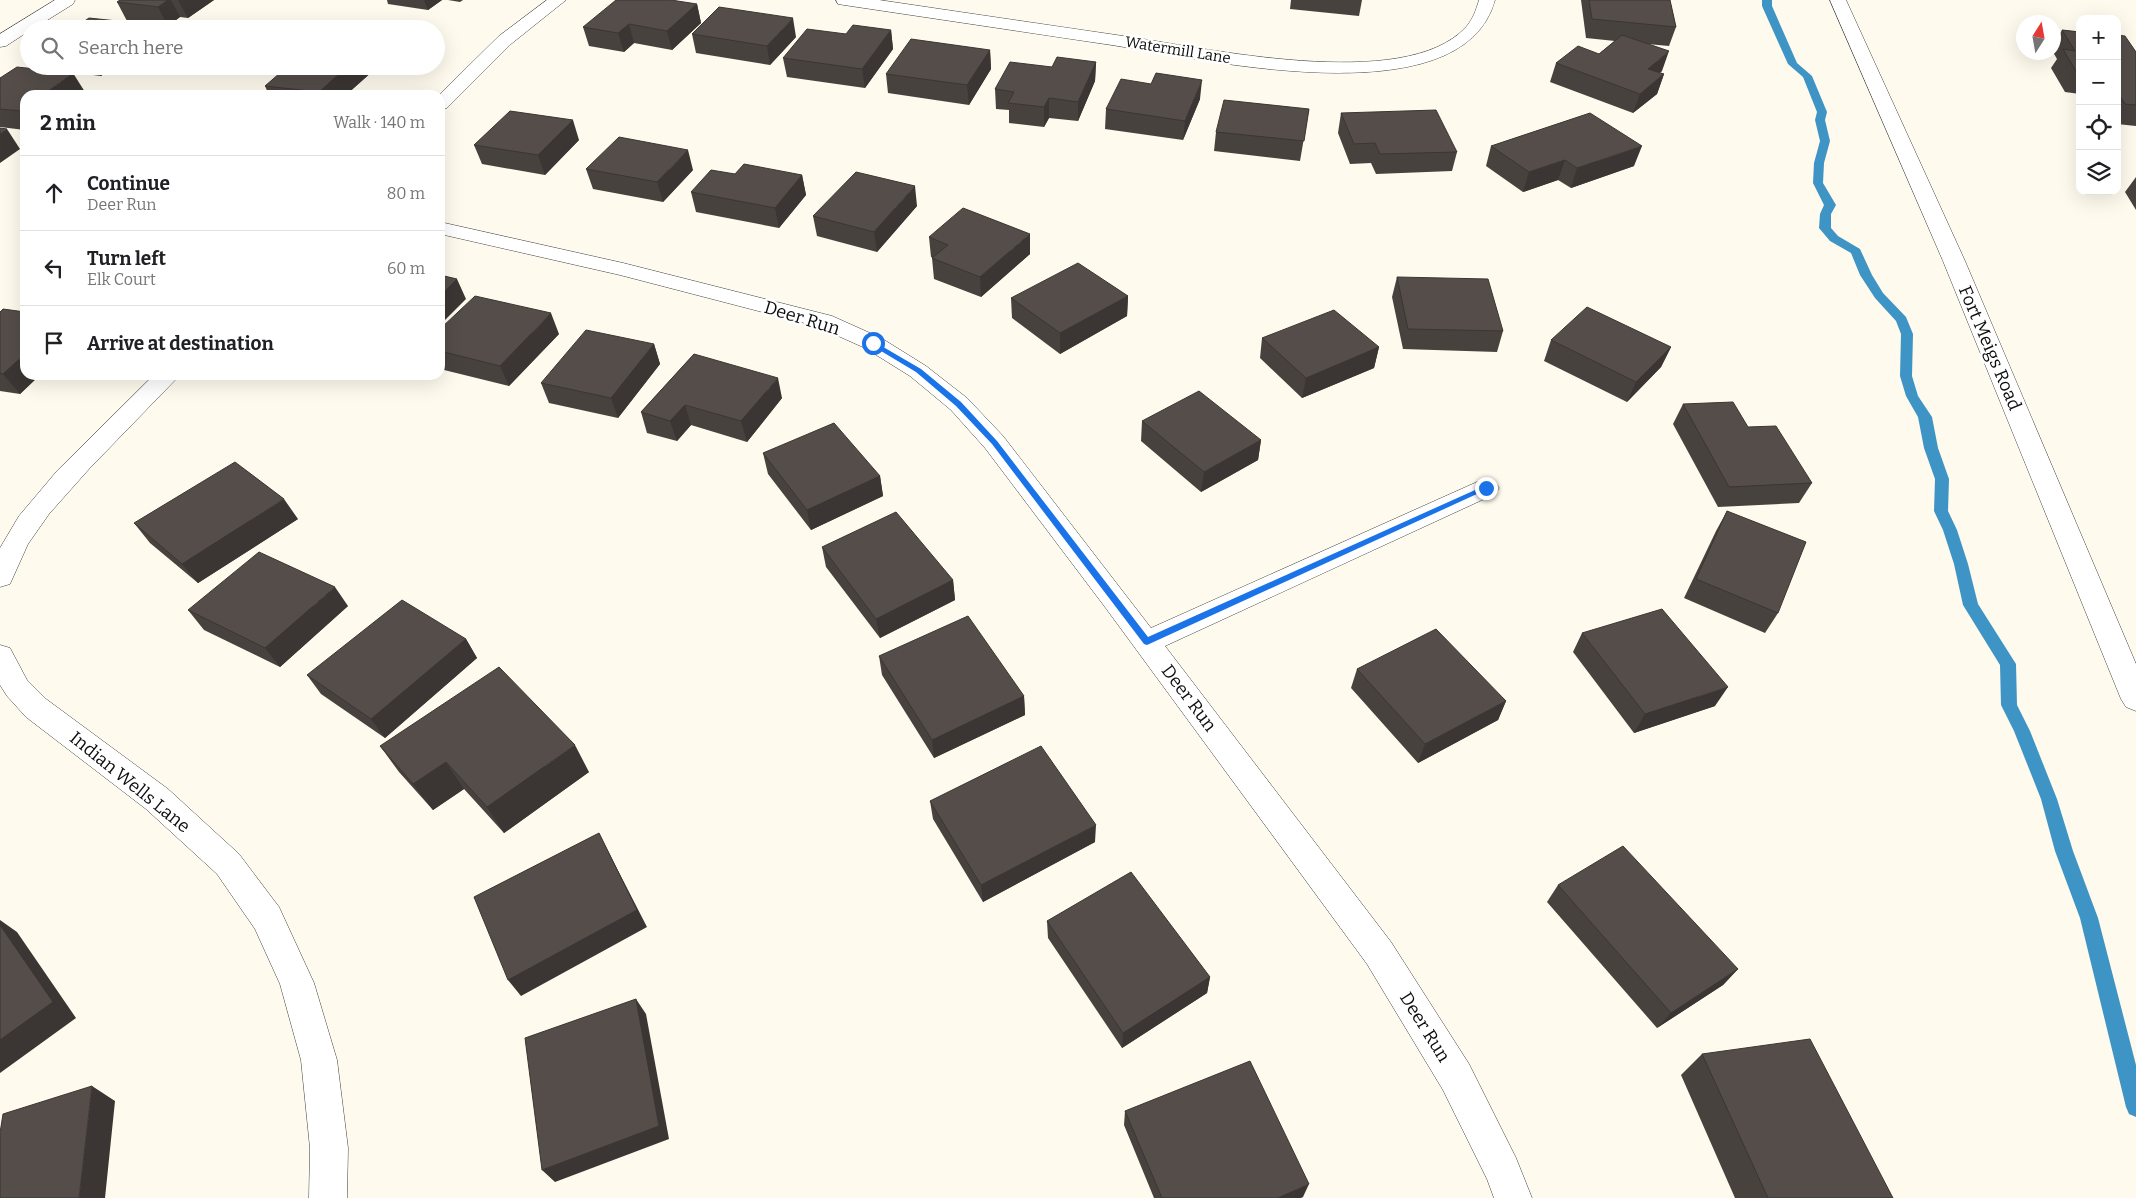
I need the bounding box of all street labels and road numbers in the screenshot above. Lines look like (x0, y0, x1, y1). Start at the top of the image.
street label: Watermill Lane (1124, 33, 1232, 67)
street label: Fort Meigs Road (1954, 282, 2026, 414)
street label: Deer Run (761, 296, 843, 340)
street label: Deer Run (1157, 660, 1222, 736)
street label: Indian Wells Lane (65, 727, 195, 837)
street label: Deer Run (1395, 988, 1455, 1066)

